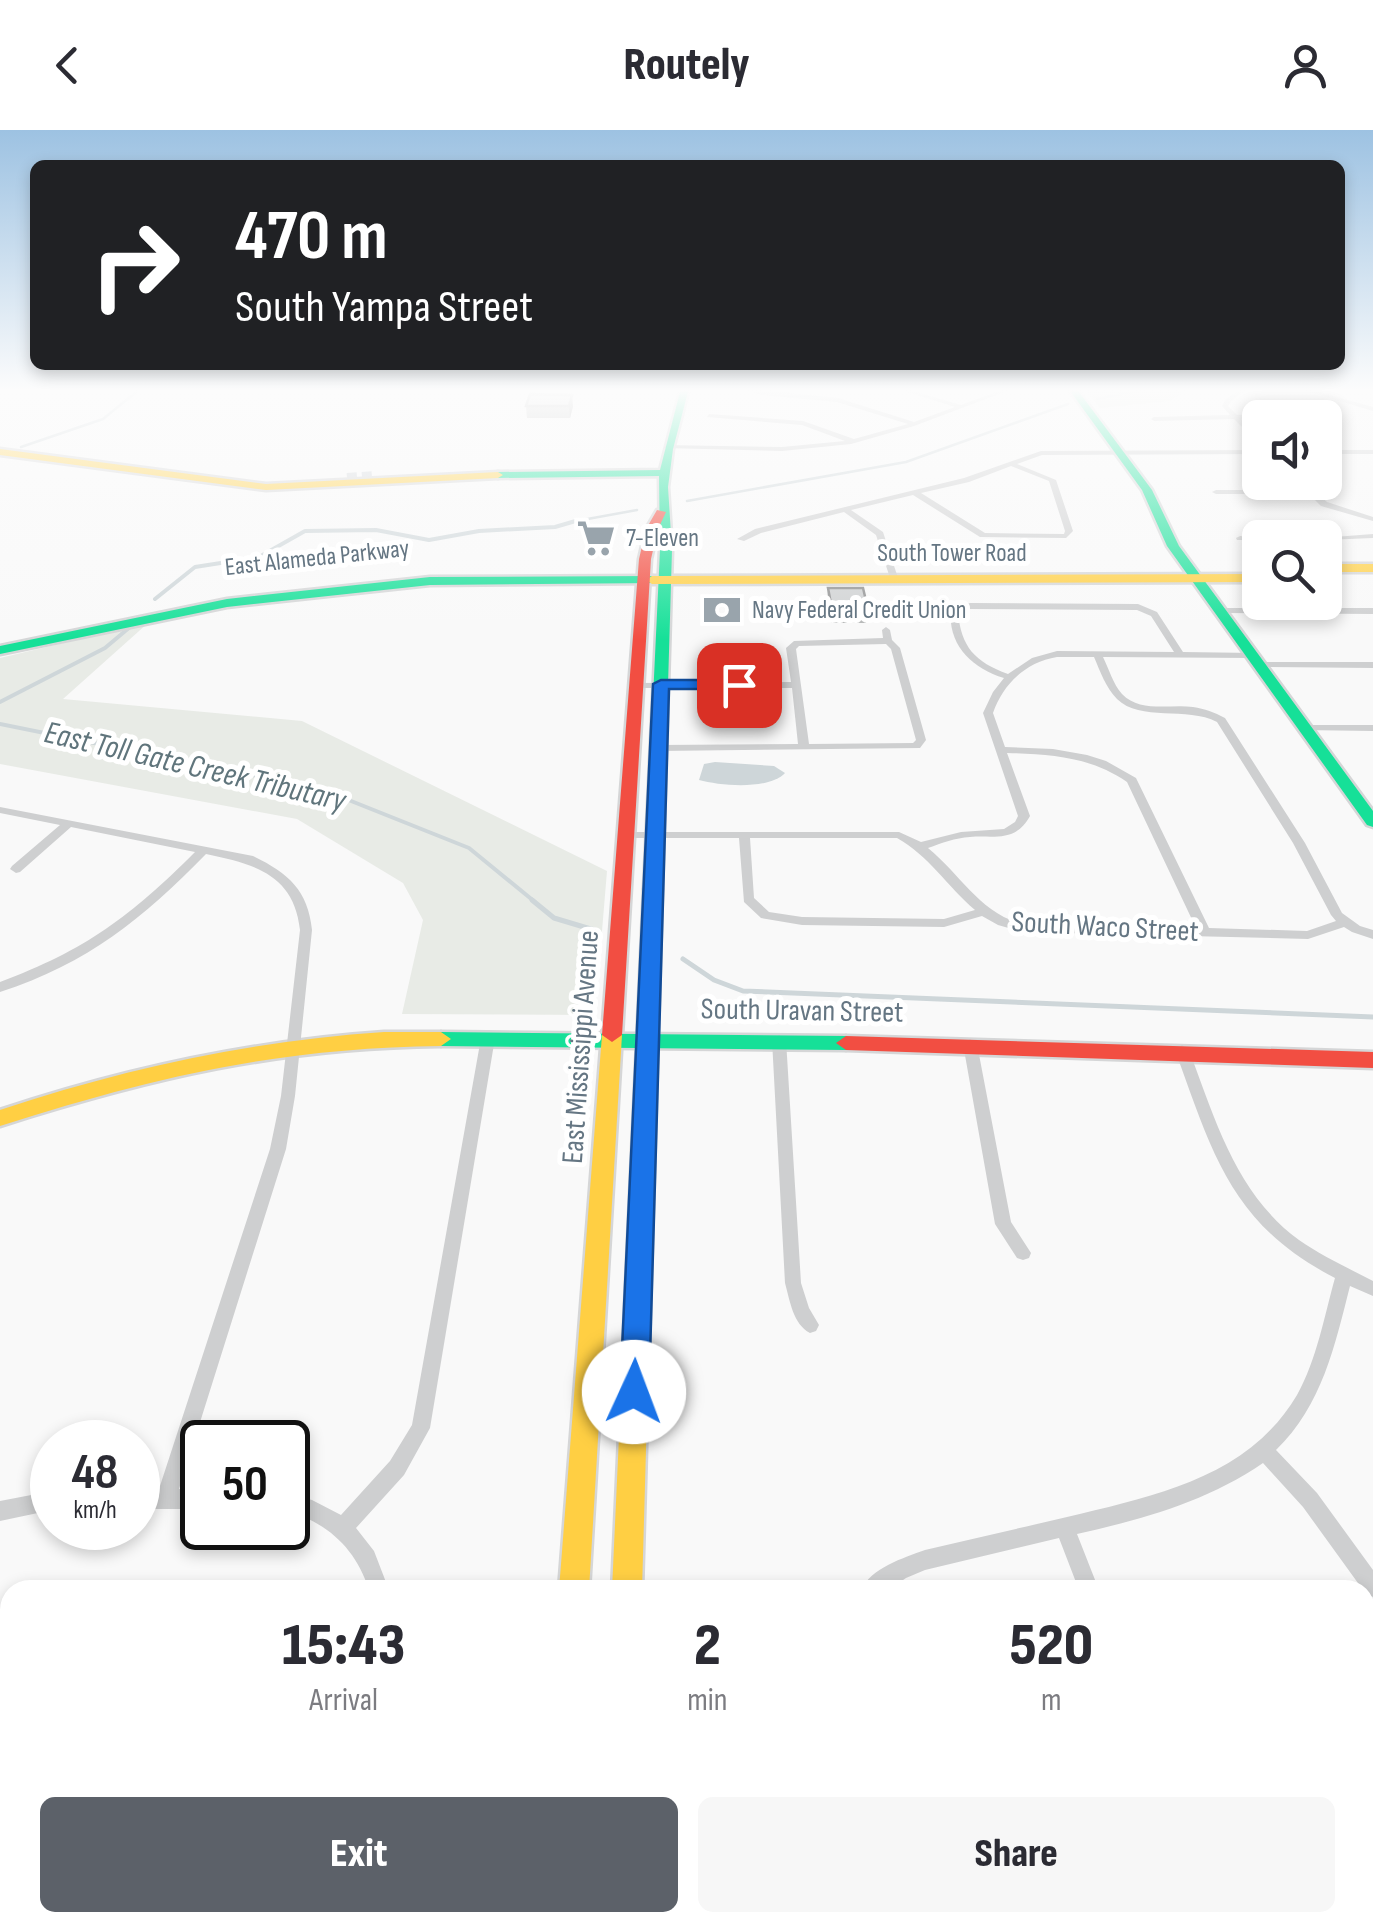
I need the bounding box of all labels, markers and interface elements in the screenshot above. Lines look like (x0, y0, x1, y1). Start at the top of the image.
icon: back (40, 38, 95, 93)
text: Routely (623, 38, 750, 93)
icon: person (1278, 38, 1333, 93)
text: 470 m (235, 195, 388, 279)
icon: right (70, 200, 200, 330)
text: South Yampa Street (235, 280, 533, 335)
map controls (1242, 400, 1342, 620)
button: sound (1242, 400, 1342, 500)
supermarket icon: 7-Eleven (575, 517, 617, 559)
button: search (1242, 520, 1342, 620)
place label: 7-Eleven (626, 523, 699, 554)
street label: East Alameda Parkway (223, 533, 411, 583)
street label: South Tower Road (877, 538, 1027, 569)
bank icon: Navy Federal Credit Union (701, 589, 743, 631)
place label: Navy Federal Credit Union (752, 595, 967, 626)
pin (697, 643, 782, 728)
icon: arrive (712, 658, 767, 713)
water label: East Toll Gate Creek Tributary (41, 713, 350, 821)
street label: South Waco Street (1011, 904, 1199, 950)
street label: East Mississippi Avenue (555, 929, 607, 1165)
street label: South Uravan Street (700, 991, 904, 1031)
position arrow (582, 1340, 686, 1444)
speed limit sign: 50 (180, 1420, 310, 1550)
text: 48 (72, 1443, 118, 1503)
text: km/h (73, 1495, 117, 1526)
text: 15:43 (282, 1610, 405, 1682)
text: 2 (694, 1610, 721, 1682)
text: 520 (1009, 1610, 1093, 1682)
text: Arrival (309, 1681, 378, 1720)
text: min (687, 1681, 727, 1720)
text: m (1041, 1681, 1061, 1720)
button: Exit (40, 1797, 678, 1912)
button: Share (698, 1797, 1335, 1912)

